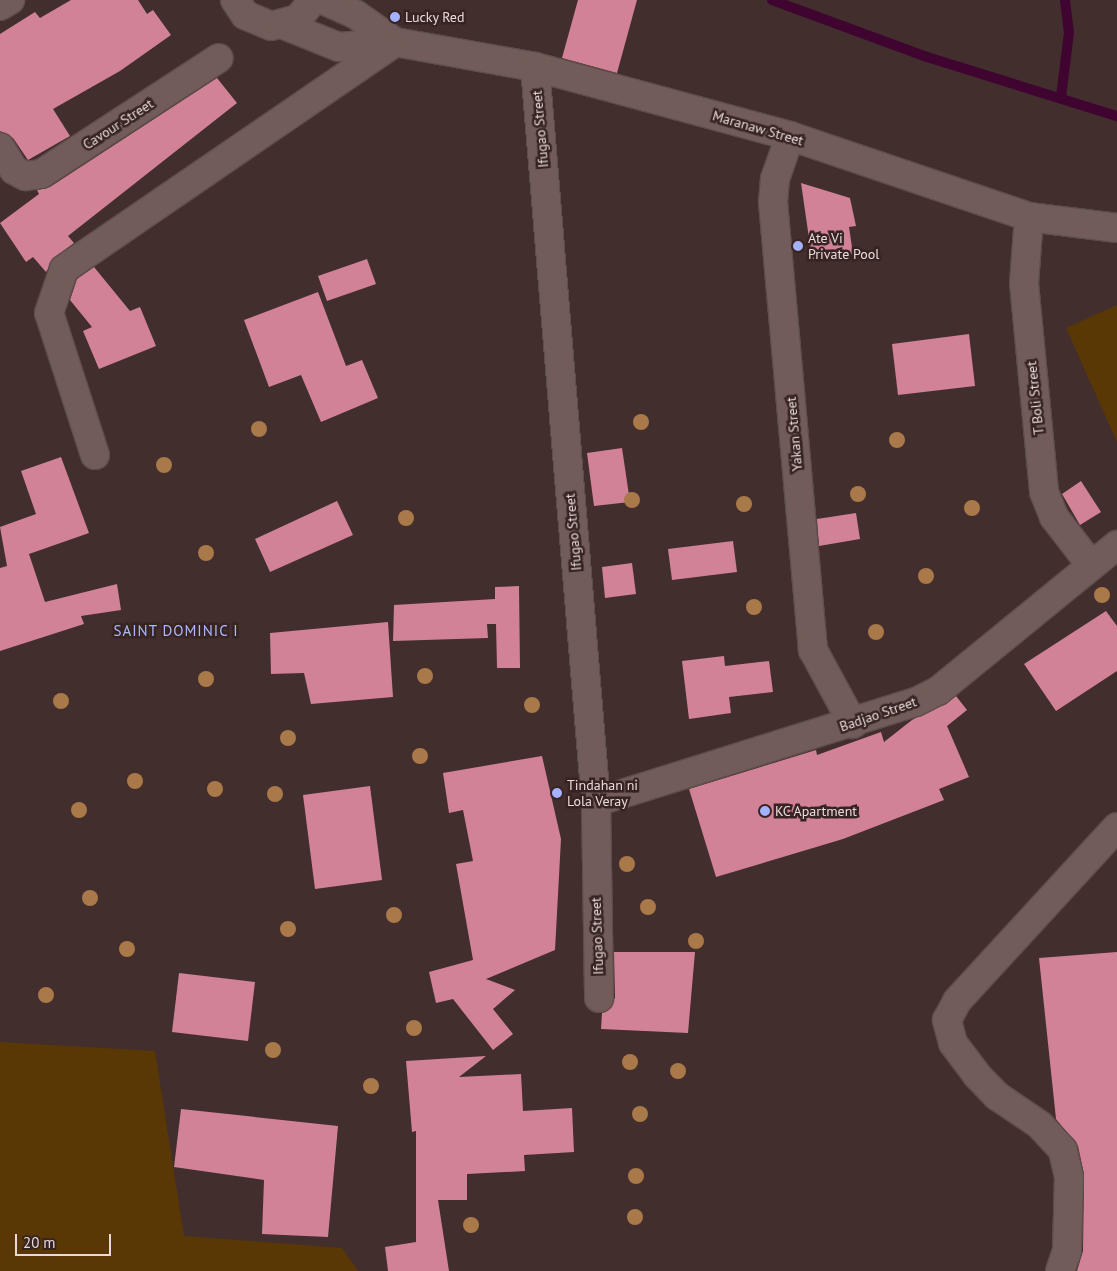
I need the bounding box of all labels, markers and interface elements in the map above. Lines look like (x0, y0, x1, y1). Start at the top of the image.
place label: Lucky Red (405, 9, 465, 25)
marker: Lucky Red (389, 11, 401, 23)
street label: Ifugao Street (528, 90, 552, 168)
street label: Cavour Street (80, 95, 156, 153)
street label: Maranaw Street (710, 107, 806, 149)
place label: Ate Vi Private Pool (808, 230, 879, 262)
marker: Ate Vi Private Pool (792, 240, 804, 252)
street label: T Boli Street (1023, 360, 1047, 436)
street label: Yakan Street (782, 396, 806, 472)
street label: Ifugao Street (561, 493, 585, 571)
district label: SAINT DOMINIC I (111, 622, 241, 640)
street label: Badjao Street (837, 693, 919, 735)
place label: Tindahan ni Lola Veray (567, 777, 638, 810)
marker: Tindahan ni Lola Veray (551, 787, 563, 799)
place label: KC Apartment (775, 803, 858, 819)
marker: KC Apartment (759, 805, 771, 817)
street label: Ifugao Street (587, 897, 607, 975)
scale bar (18, 1224, 114, 1256)
text: 20 m (23, 1233, 56, 1252)

